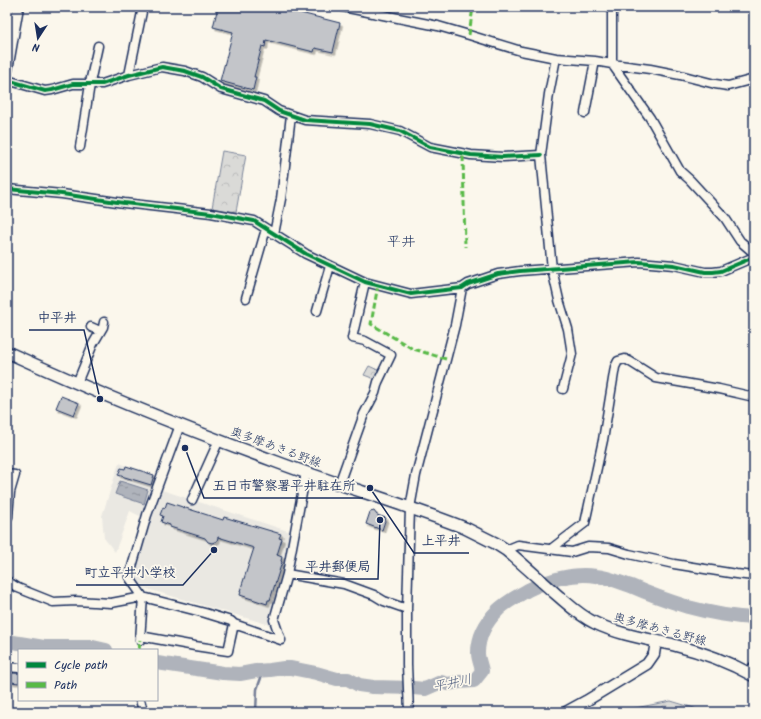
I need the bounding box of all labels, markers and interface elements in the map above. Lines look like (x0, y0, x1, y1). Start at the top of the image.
north arrow (18, 18, 58, 58)
text: N (31, 37, 41, 56)
district label: 平井 (387, 231, 415, 253)
callout: 中平井 (29, 305, 84, 330)
text: 中平井 (37, 308, 77, 329)
street label: 奥多摩あきる野線 (228, 422, 324, 473)
callout: 五日市警察署平井駐在所 (204, 473, 363, 498)
text: 五日市警察署平井駐在所 (212, 476, 356, 497)
callout: 上平井 (414, 528, 469, 553)
text: 上平井 (421, 531, 461, 552)
callout: 平井郵便局 (297, 554, 378, 579)
text: 平井郵便局 (305, 557, 371, 578)
callout: 町立平井小学校 (76, 560, 183, 585)
text: 町立平井小学校 (84, 563, 176, 584)
street label: 奥多摩あきる野線 (611, 608, 709, 651)
legend (18, 649, 158, 701)
text: Cycle path (54, 656, 108, 675)
water label: 平井川 (431, 669, 474, 698)
text: Path (54, 676, 77, 695)

